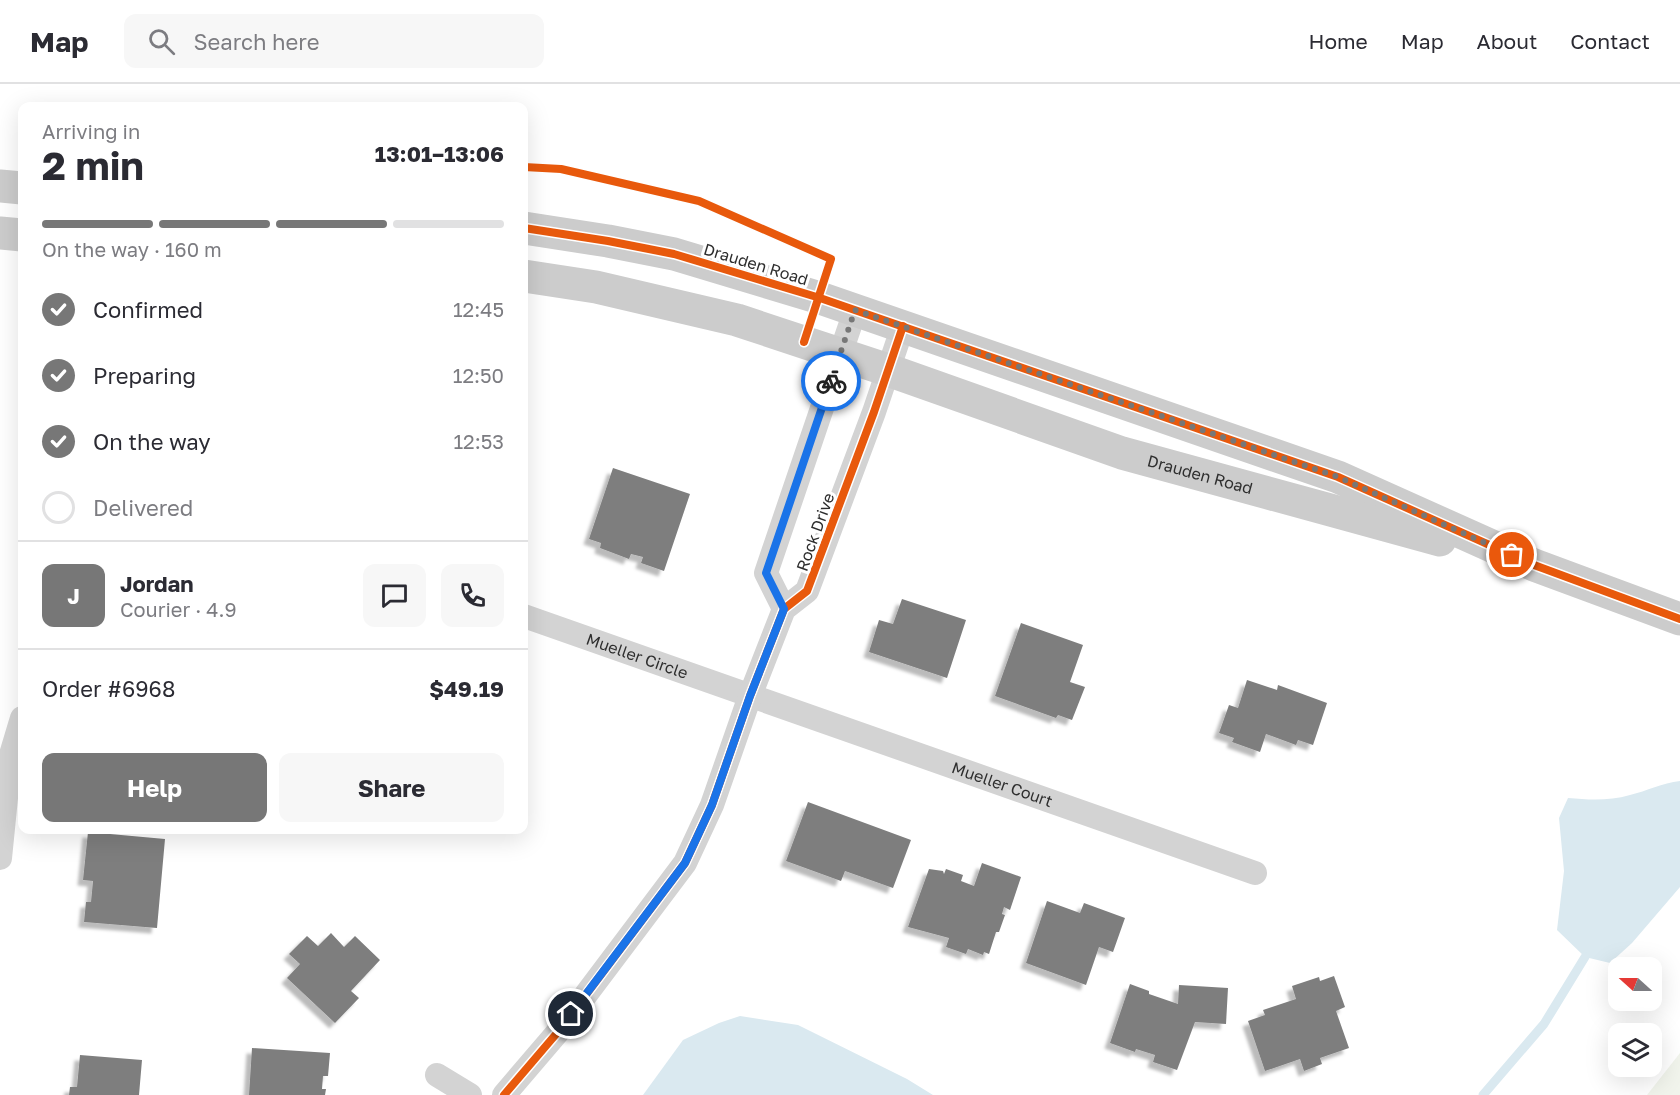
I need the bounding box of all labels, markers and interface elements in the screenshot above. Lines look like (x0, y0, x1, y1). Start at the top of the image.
search box (124, 14, 544, 68)
text: Map (30, 25, 88, 58)
icon: search (145, 25, 178, 58)
text: Search here (193, 28, 319, 55)
text: Home (1308, 28, 1368, 54)
text: Map (1401, 28, 1444, 54)
text: About (1477, 28, 1537, 54)
text: Contact (1570, 28, 1650, 54)
text: Arriving in (42, 119, 140, 143)
text: 13:01–13:06 (375, 140, 504, 167)
text: 2 min (42, 142, 144, 189)
text: On the way · 160 m (42, 237, 222, 261)
street label: Drauden Road (701, 239, 811, 289)
icon: check (42, 293, 75, 326)
text: Confirmed (93, 296, 203, 323)
text: 12:45 (453, 297, 504, 321)
courier (801, 351, 861, 411)
icon: check (42, 359, 75, 392)
text: Preparing (93, 362, 196, 389)
text: 12:50 (453, 363, 504, 387)
icon: bike (815, 365, 848, 398)
icon: check (42, 425, 75, 458)
text: On the way (93, 428, 211, 455)
text: 12:53 (453, 429, 504, 453)
street label: Drauden Road (1145, 450, 1255, 498)
street label: Rock Drive (792, 490, 838, 574)
text: Delivered (93, 494, 193, 521)
pin (1486, 529, 1537, 580)
icon: bag (1495, 538, 1528, 571)
button: chat (363, 564, 426, 627)
button: phone (441, 564, 504, 627)
text: Jordan (120, 570, 194, 597)
text: J (67, 582, 80, 609)
text: Courier · 4.9 (120, 597, 237, 621)
street label: Mueller Circle (584, 629, 691, 683)
text: Order #6968 (42, 675, 175, 702)
text: $49.19 (429, 675, 504, 702)
button: Help (42, 753, 267, 822)
button: Share (279, 753, 504, 822)
street label: Mueller Court (949, 757, 1055, 811)
north arrow (1608, 957, 1662, 1011)
map controls (1608, 957, 1662, 1077)
pin (545, 988, 596, 1039)
icon: home (554, 997, 587, 1030)
button: layers (1608, 1023, 1662, 1077)

